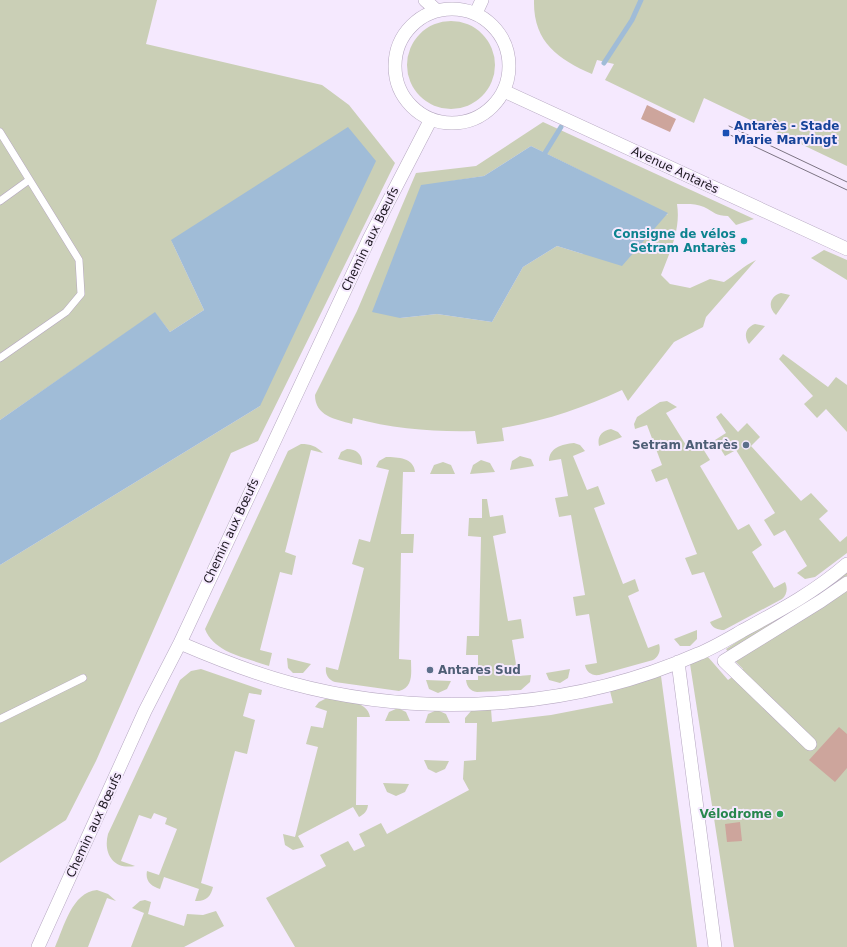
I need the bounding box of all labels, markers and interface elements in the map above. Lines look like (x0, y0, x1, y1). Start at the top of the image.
place label: Antarès - Stade Marie Marvingt (734, 119, 839, 147)
marker: Antarès - Stade Marie Marvingt (721, 128, 731, 138)
street label: Avenue Antarès (629, 144, 721, 196)
street label: Chemin aux Bœufs (339, 185, 401, 293)
place label: Consigne de vélos Setram Antarès (613, 227, 736, 255)
marker: Consigne de vélos Setram Antarès (739, 236, 749, 246)
place label: Setram Antarès (632, 438, 738, 452)
marker: Setram Antarès (741, 440, 751, 450)
street label: Chemin aux Bœufs (201, 476, 261, 586)
place label: Antares Sud (438, 663, 521, 677)
marker: Antares Sud (425, 665, 435, 675)
street label: Chemin aux Bœufs (64, 770, 124, 880)
place label: Vélodrome (699, 807, 772, 821)
marker: Vélodrome (775, 809, 785, 819)

